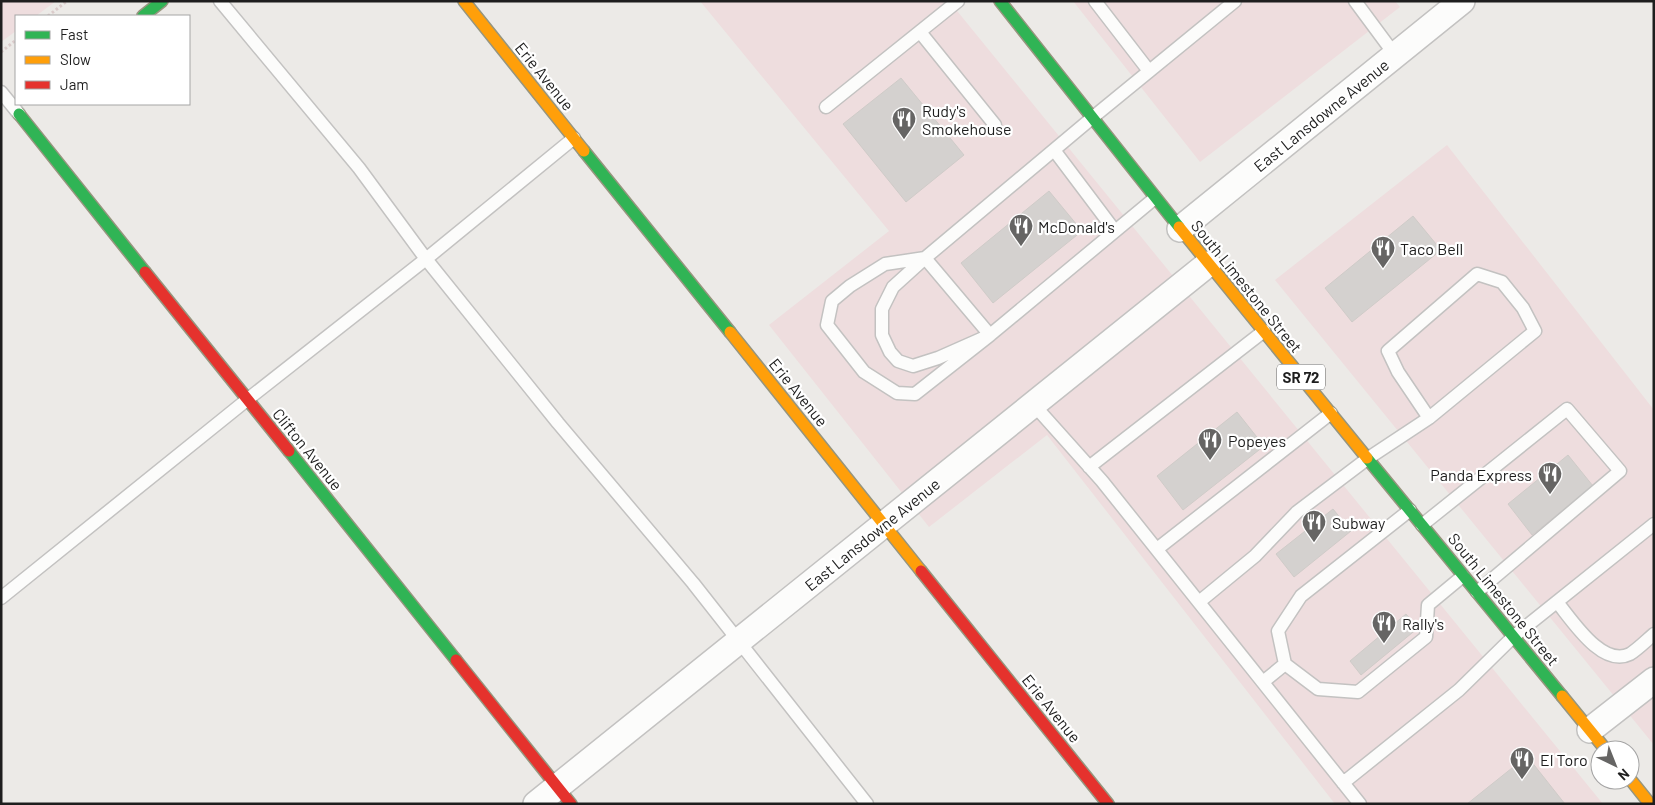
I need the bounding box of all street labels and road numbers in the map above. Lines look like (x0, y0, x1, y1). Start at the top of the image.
street label: Erie Avenue (512, 38, 578, 114)
street label: East Lansdowne Avenue (1250, 55, 1392, 175)
street label: South Limestone Street (1188, 216, 1306, 356)
street label: Erie Avenue (766, 354, 832, 430)
road number: SR 72 (1277, 364, 1325, 390)
street label: Clifton Avenue (269, 404, 347, 494)
street label: East Lansdowne Avenue (801, 474, 943, 594)
street label: South Limestone Street (1445, 529, 1563, 669)
street label: Erie Avenue (1019, 670, 1085, 746)

